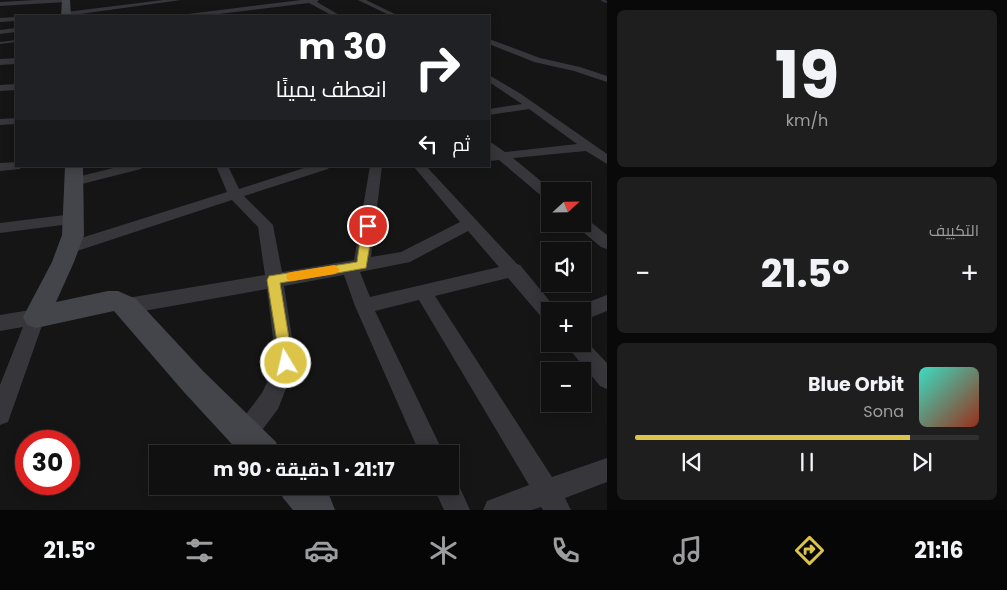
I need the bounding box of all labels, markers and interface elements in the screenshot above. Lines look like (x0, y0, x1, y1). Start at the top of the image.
text: 30 m (299, 22, 387, 71)
text: 19 (775, 30, 839, 121)
icon: right (405, 35, 470, 100)
text: انعطف يمينًا (276, 74, 387, 105)
text: km/h (786, 109, 828, 132)
icon: left (414, 130, 442, 158)
text: ثم (452, 131, 470, 158)
north arrow (541, 182, 591, 232)
map controls (541, 182, 591, 412)
pin (347, 205, 389, 247)
icon: arrive (354, 212, 382, 240)
text: التكييف (929, 219, 979, 242)
button: sound (541, 242, 591, 292)
text: 21.5° (761, 247, 850, 300)
text: − (635, 254, 650, 293)
text: + (960, 254, 979, 293)
button: + (541, 302, 591, 352)
position arrow (259, 336, 311, 388)
button: − (541, 362, 591, 412)
text: Blue Orbit (808, 371, 904, 398)
text: Sona (863, 400, 904, 423)
speed limit sign: 30 (15, 430, 80, 495)
icon: previous (678, 448, 706, 476)
icon: pause (793, 448, 821, 476)
icon: next (908, 448, 936, 476)
text: 21:17 · 1 دقيقة · 90 m (213, 456, 395, 483)
icon: filters (182, 533, 217, 568)
icon: car (304, 533, 339, 568)
icon: climate (426, 533, 461, 568)
icon: phone (548, 533, 583, 568)
icon: music (670, 533, 705, 568)
icon: directions (792, 533, 827, 568)
text: 21.5° (44, 535, 95, 566)
text: 21:16 (914, 535, 964, 566)

